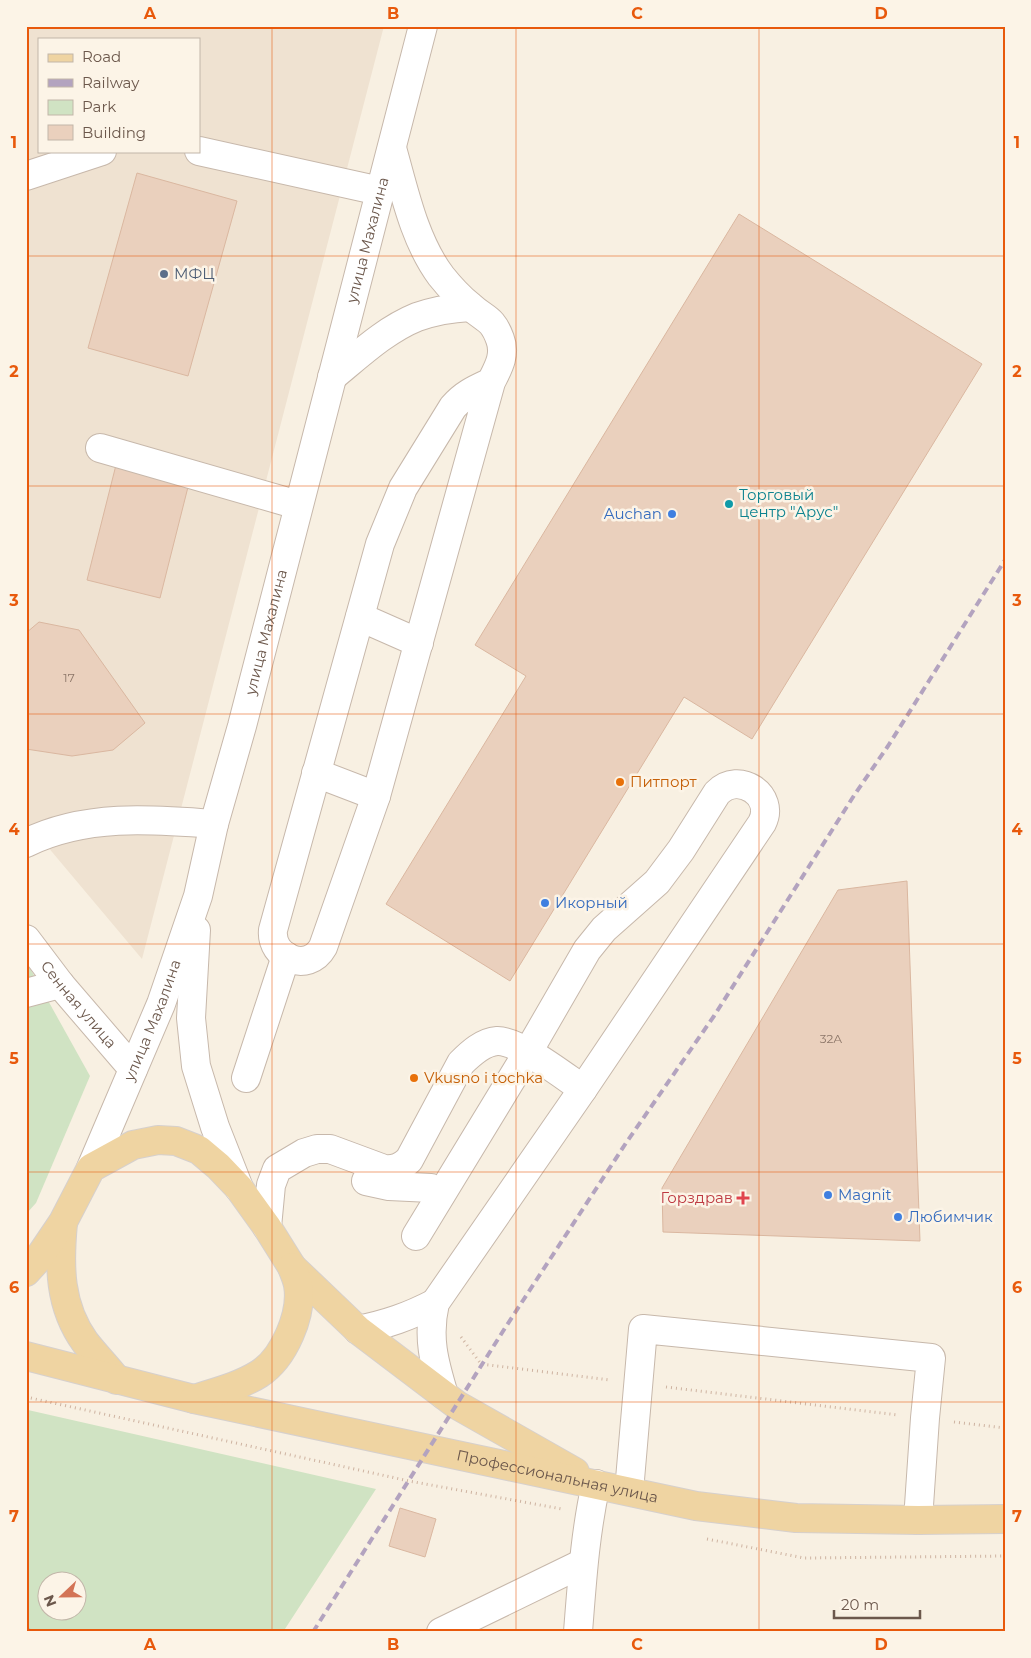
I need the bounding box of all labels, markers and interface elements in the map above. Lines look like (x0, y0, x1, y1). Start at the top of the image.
text: A (143, 4, 157, 23)
text: B (387, 4, 399, 23)
text: C (631, 4, 643, 23)
text: D (874, 4, 888, 23)
legend (38, 38, 200, 152)
text: Road (82, 47, 121, 66)
text: Railway (82, 73, 140, 92)
text: Park (82, 97, 116, 116)
text: Building (82, 123, 146, 142)
text: 1 (11, 133, 17, 152)
text: 1 (1014, 133, 1020, 152)
street label: улица Махалина (342, 175, 393, 306)
place label: МФЦ (174, 264, 215, 283)
marker: МФЦ (158, 268, 170, 280)
text: 2 (9, 362, 19, 381)
text: 2 (1012, 362, 1022, 381)
place label: Торговый центр "Арус" (739, 485, 838, 521)
marker: Торговый центр "Арус" (723, 498, 735, 510)
place label: Auchan (604, 504, 662, 523)
marker: Auchan (666, 508, 678, 520)
street label: улица Махалина (240, 567, 291, 698)
text: 3 (8, 591, 19, 610)
text: 3 (1011, 591, 1022, 610)
house number: 17 (63, 670, 75, 685)
place label: Питпорт (630, 772, 697, 791)
marker: Питпорт (614, 776, 626, 788)
text: 4 (8, 820, 20, 839)
text: 4 (1011, 820, 1023, 839)
place label: Икорный (555, 893, 628, 912)
marker: Икорный (539, 897, 551, 909)
street label: Сенная улица (37, 957, 121, 1052)
street label: улица Махалина (119, 957, 185, 1085)
house number: 32А (820, 1031, 842, 1046)
text: 5 (9, 1049, 19, 1068)
text: 5 (1012, 1049, 1022, 1068)
place label: Vkusno i tochka (424, 1068, 543, 1087)
marker: Vkusno i tochka (408, 1072, 420, 1084)
place label: Magnit (838, 1185, 892, 1204)
place label: Горздрав (661, 1188, 733, 1207)
marker: Magnit (822, 1189, 834, 1201)
marker: Горздрав (737, 1192, 749, 1204)
place label: Любимчик (908, 1207, 993, 1226)
marker: Любимчик (892, 1211, 904, 1223)
text: 6 (9, 1278, 19, 1297)
text: 6 (1012, 1278, 1022, 1297)
street label: Профессиональная улица (455, 1445, 660, 1507)
text: 7 (9, 1507, 19, 1526)
text: 7 (1012, 1507, 1022, 1526)
north arrow (38, 1570, 88, 1620)
scale bar (834, 1588, 920, 1620)
text: N (39, 1592, 60, 1609)
text: 20 m (841, 1595, 879, 1614)
text: A (143, 1635, 157, 1654)
text: B (387, 1635, 399, 1654)
text: C (631, 1635, 643, 1654)
text: D (874, 1635, 888, 1654)

